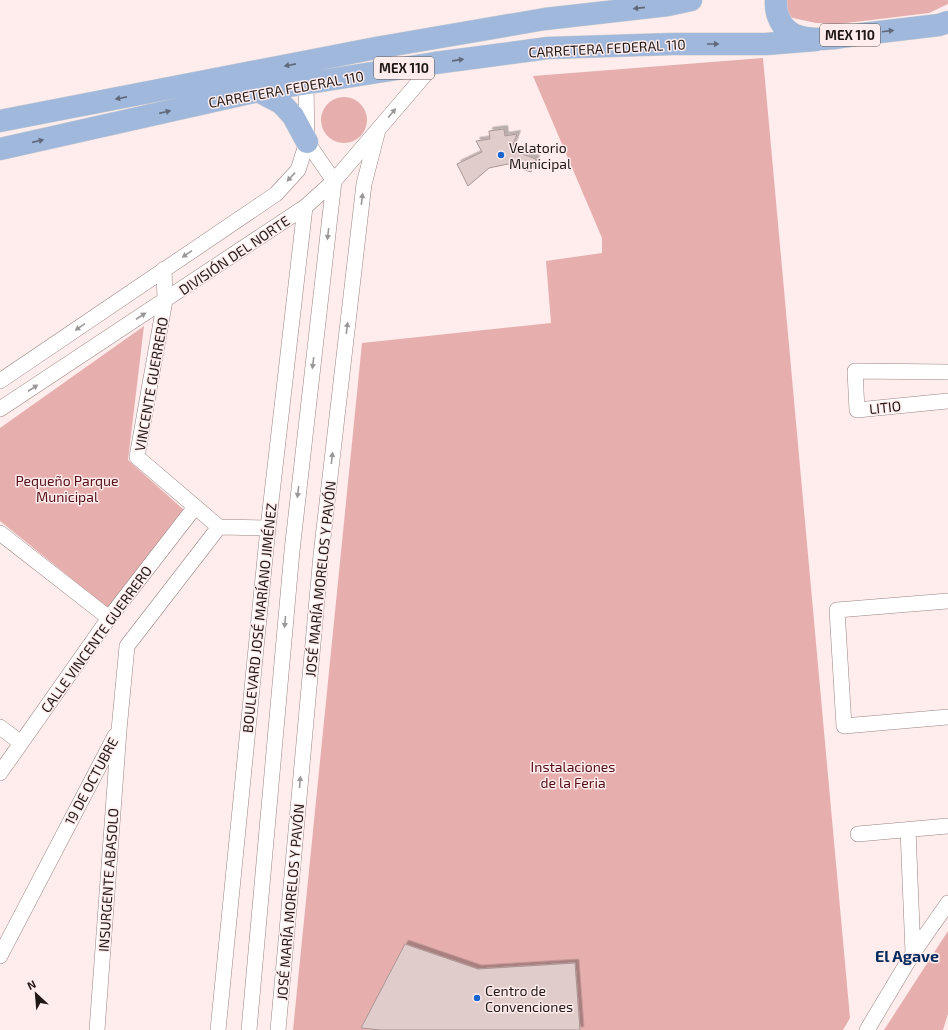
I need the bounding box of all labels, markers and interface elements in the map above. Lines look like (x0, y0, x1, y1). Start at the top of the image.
one-way arrow (633, 5, 645, 12)
road number: MEX 110 (820, 24, 880, 46)
one-way arrow (882, 28, 894, 34)
street label: CARRETERA FEDERAL 110 (528, 35, 686, 61)
one-way arrow (707, 41, 720, 47)
road number: MEX 110 (374, 57, 434, 79)
one-way arrow (452, 57, 464, 63)
one-way arrow (284, 62, 296, 68)
street label: CARRETERA FEDERAL 110 (207, 67, 365, 111)
one-way arrow (115, 95, 127, 101)
one-way arrow (388, 107, 397, 118)
one-way arrow (159, 109, 171, 115)
one-way arrow (32, 137, 44, 143)
place label: Velatorio Municipal (509, 139, 572, 172)
marker: Velatorio Municipal (496, 150, 506, 160)
one-way arrow (287, 172, 296, 182)
one-way arrow (359, 193, 365, 205)
street label: DIVISIÓN DEL NORTE (175, 212, 293, 298)
one-way arrow (325, 228, 331, 240)
one-way arrow (182, 250, 192, 258)
one-way arrow (135, 313, 147, 320)
street label: VINCENTE GUERRERO (131, 316, 171, 452)
one-way arrow (344, 322, 350, 334)
one-way arrow (74, 323, 85, 331)
one-way arrow (310, 357, 316, 369)
one-way arrow (27, 384, 38, 392)
street label: LITIO (868, 397, 902, 417)
one-way arrow (329, 452, 335, 464)
park label: Pequeño Parque Municipal (15, 472, 119, 505)
street label: JOSÉ MARÍA MORELOS Y PAVÓN (301, 480, 339, 678)
one-way arrow (295, 486, 302, 498)
street label: BOULEVARD JOSÉ MARÍANO JIMÉNEZ (238, 502, 280, 734)
street label: CALLE VINCENTE GUERRERO (37, 562, 155, 716)
one-way arrow (282, 616, 289, 628)
street label: 19 DE OCTUBRE (61, 734, 121, 828)
park label: Instalaciones de la Feria (531, 758, 615, 791)
one-way arrow (297, 776, 304, 788)
street label: JOSÉ MARÍA MORELOS Y PAVÓN (273, 803, 307, 1001)
street label: INSURGENTE ABASOLO (94, 807, 122, 953)
district label: El Agave (875, 946, 939, 965)
north arrow (16, 974, 56, 1014)
text: N (25, 977, 38, 992)
place label: Centro de Convenciones (485, 982, 573, 1015)
marker: Centro de Convenciones (472, 993, 482, 1003)

